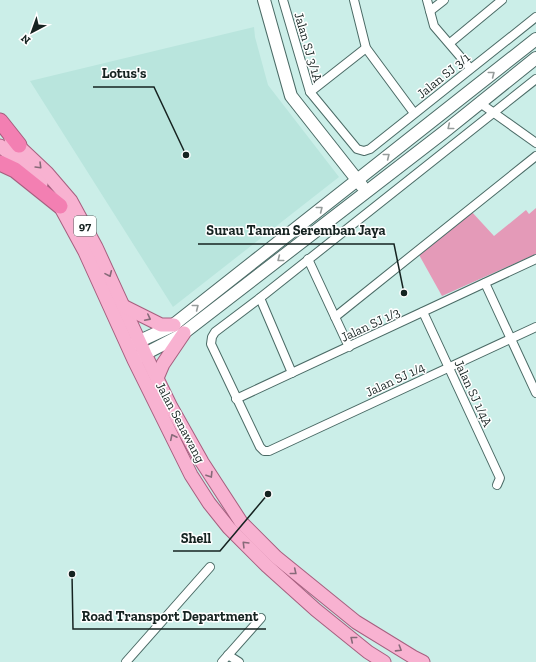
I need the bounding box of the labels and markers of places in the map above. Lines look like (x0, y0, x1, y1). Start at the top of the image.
callout: Lotus's (93, 61, 154, 87)
callout: Surau Taman Seremban Jaya (198, 218, 394, 244)
callout: Shell (173, 525, 220, 551)
callout: Road Transport Department (73, 603, 266, 629)

